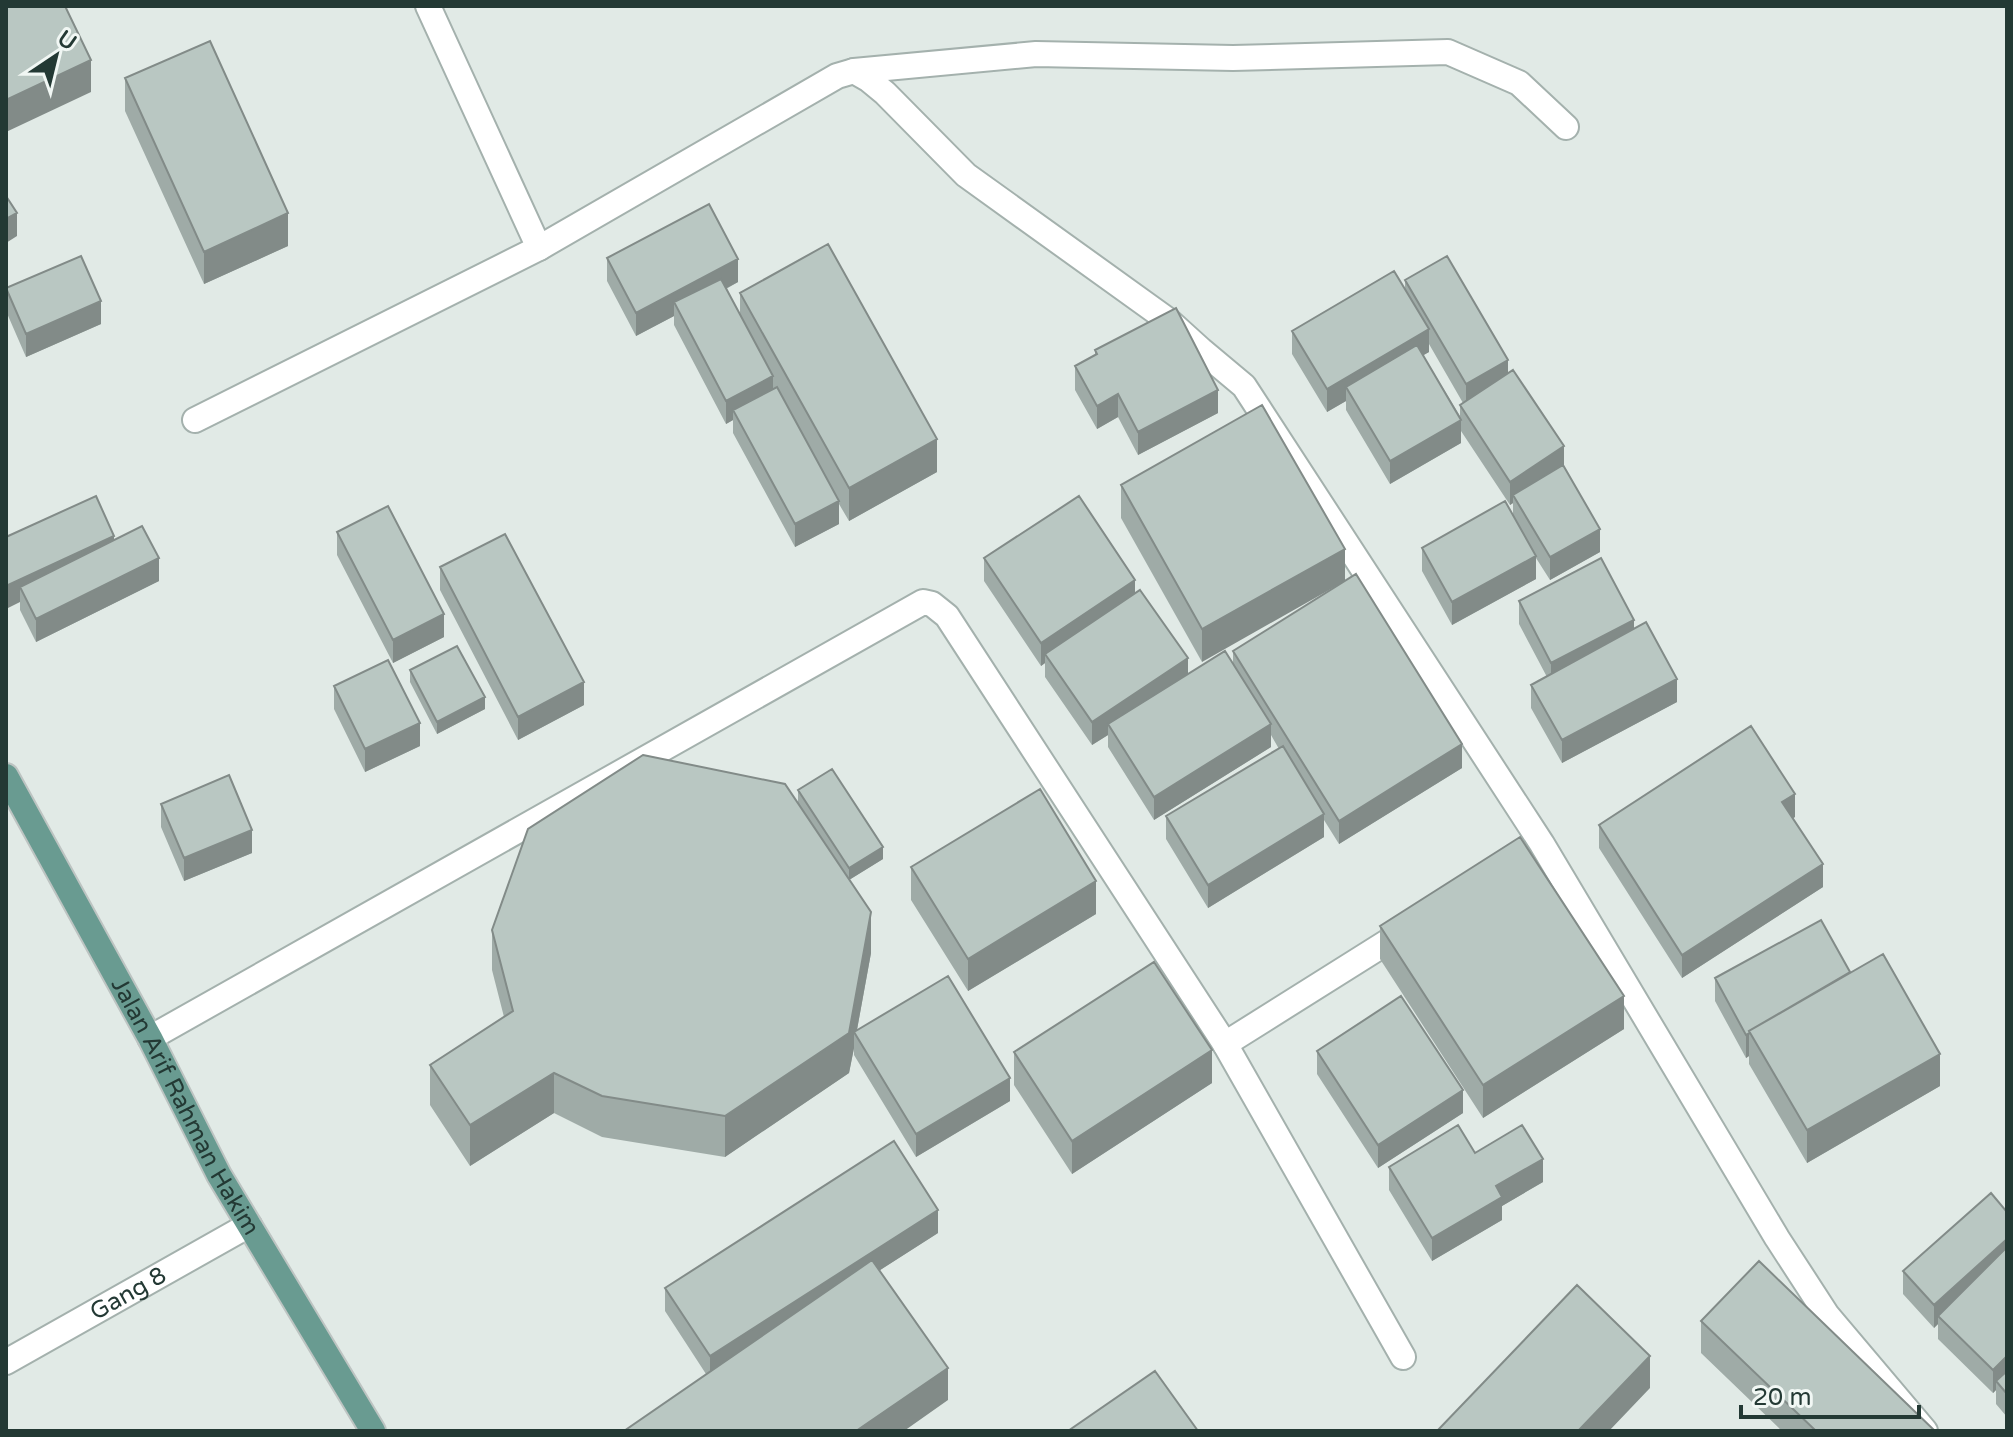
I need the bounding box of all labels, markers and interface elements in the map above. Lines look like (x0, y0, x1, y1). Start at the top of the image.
north arrow (16, 16, 96, 96)
text: U (53, 25, 81, 56)
street label: Jalan Arif Rahman Hakim (105, 972, 266, 1240)
street label: Gang 8 (85, 1260, 171, 1326)
scale bar (1741, 1369, 1919, 1419)
text: 20 m (1753, 1383, 1811, 1412)

